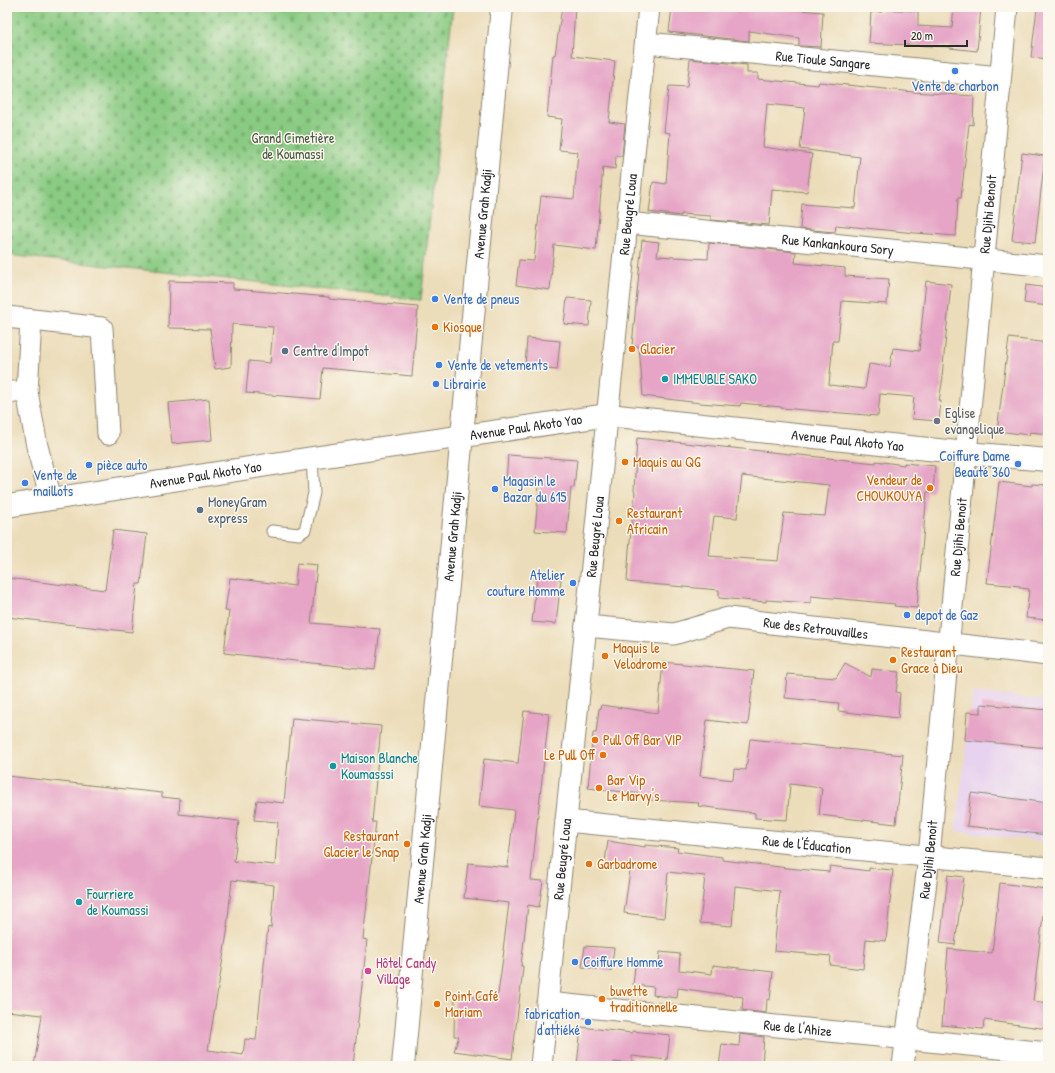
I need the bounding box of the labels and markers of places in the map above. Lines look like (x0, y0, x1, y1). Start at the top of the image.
marker: Vente de charbon (950, 66, 960, 76)
place label: Vente de charbon (911, 76, 999, 95)
place label: Vente de pneus (443, 289, 520, 309)
marker: Vente de pneus (430, 294, 440, 304)
place label: Kiosque (443, 317, 483, 337)
marker: Kiosque (430, 322, 440, 332)
place label: Glacier (640, 339, 676, 358)
place label: Centre d'Impot (293, 341, 369, 361)
marker: Glacier (627, 344, 637, 354)
marker: Centre d'Impot (280, 346, 290, 356)
place label: Vente de vetements (447, 355, 548, 374)
marker: Vente de vetements (434, 360, 444, 370)
place label: IMMEUBLE SAKO (673, 369, 757, 388)
place label: Librairie (444, 374, 487, 393)
marker: IMMEUBLE SAKO (660, 374, 670, 384)
marker: Librairie (431, 379, 441, 389)
place label: Eglise evangelique (945, 403, 1005, 439)
marker: Eglise evangelique (932, 416, 942, 426)
place label: Coiffure Dame Beauté 360 (939, 446, 1010, 481)
place label: Maquis au QG (633, 452, 701, 472)
place label: pièce auto (97, 455, 148, 475)
marker: Maquis au QG (620, 457, 630, 467)
marker: Coiffure Dame Beauté 360 (1013, 459, 1023, 469)
marker: pièce auto (84, 460, 94, 470)
place label: Vente de maillots (33, 465, 78, 500)
place label: Vendeur de CHOUKOUYA (856, 470, 922, 505)
place label: Magasin le Bazar du 615 (503, 471, 567, 506)
marker: Vente de maillots (20, 478, 30, 488)
marker: Vendeur de CHOUKOUYA (925, 483, 935, 493)
marker: Magasin le Bazar du 615 (490, 484, 500, 494)
place label: MoneyGram express (208, 492, 267, 528)
place label: Restaurant Africain (627, 503, 682, 538)
marker: MoneyGram express (195, 505, 205, 515)
marker: Restaurant Africain (614, 516, 624, 526)
place label: Atelier couture Homme (487, 565, 566, 600)
marker: Atelier couture Homme (568, 578, 578, 588)
place label: depot de Gaz (915, 605, 978, 625)
marker: depot de Gaz (902, 610, 912, 620)
place label: Maquis le Velodrome (613, 638, 668, 673)
place label: Restaurant Grace à Dieu (901, 642, 963, 677)
marker: Maquis le Velodrome (600, 651, 610, 661)
marker: Restaurant Grace à Dieu (888, 655, 898, 665)
place label: Pull Off Bar VIP (603, 730, 682, 749)
marker: Pull Off Bar VIP (590, 735, 600, 745)
place label: Le Pull Off (544, 745, 596, 764)
place label: Maison Blanche Koumasssi (341, 748, 418, 783)
marker: Le Pull Off (598, 750, 608, 760)
marker: Maison Blanche Koumasssi (328, 761, 338, 771)
place label: Bar Vip Le Marvy's (607, 770, 659, 806)
marker: Bar Vip Le Marvy's (594, 783, 604, 793)
place label: Restaurant Glacier le Snap (324, 826, 399, 862)
marker: Restaurant Glacier le Snap (402, 839, 412, 849)
place label: Garbadrome (597, 854, 658, 873)
marker: Garbadrome (584, 859, 594, 869)
place label: Fourriere de Koumassi (86, 884, 149, 919)
marker: Fourriere de Koumassi (74, 897, 84, 907)
place label: Coiffure Homme (583, 952, 664, 971)
place label: Hôtel Candy Village (376, 953, 436, 989)
marker: Coiffure Homme (570, 957, 580, 967)
marker: Hôtel Candy Village (363, 966, 373, 976)
place label: buvette traditionnelle (610, 981, 678, 1016)
place label: Point Café Mariam (445, 986, 499, 1021)
marker: buvette traditionnelle (597, 994, 607, 1004)
marker: Point Café Mariam (432, 999, 442, 1009)
place label: fabrication d'attiéké (524, 1004, 580, 1039)
marker: fabrication d'attiéké (583, 1017, 593, 1027)

